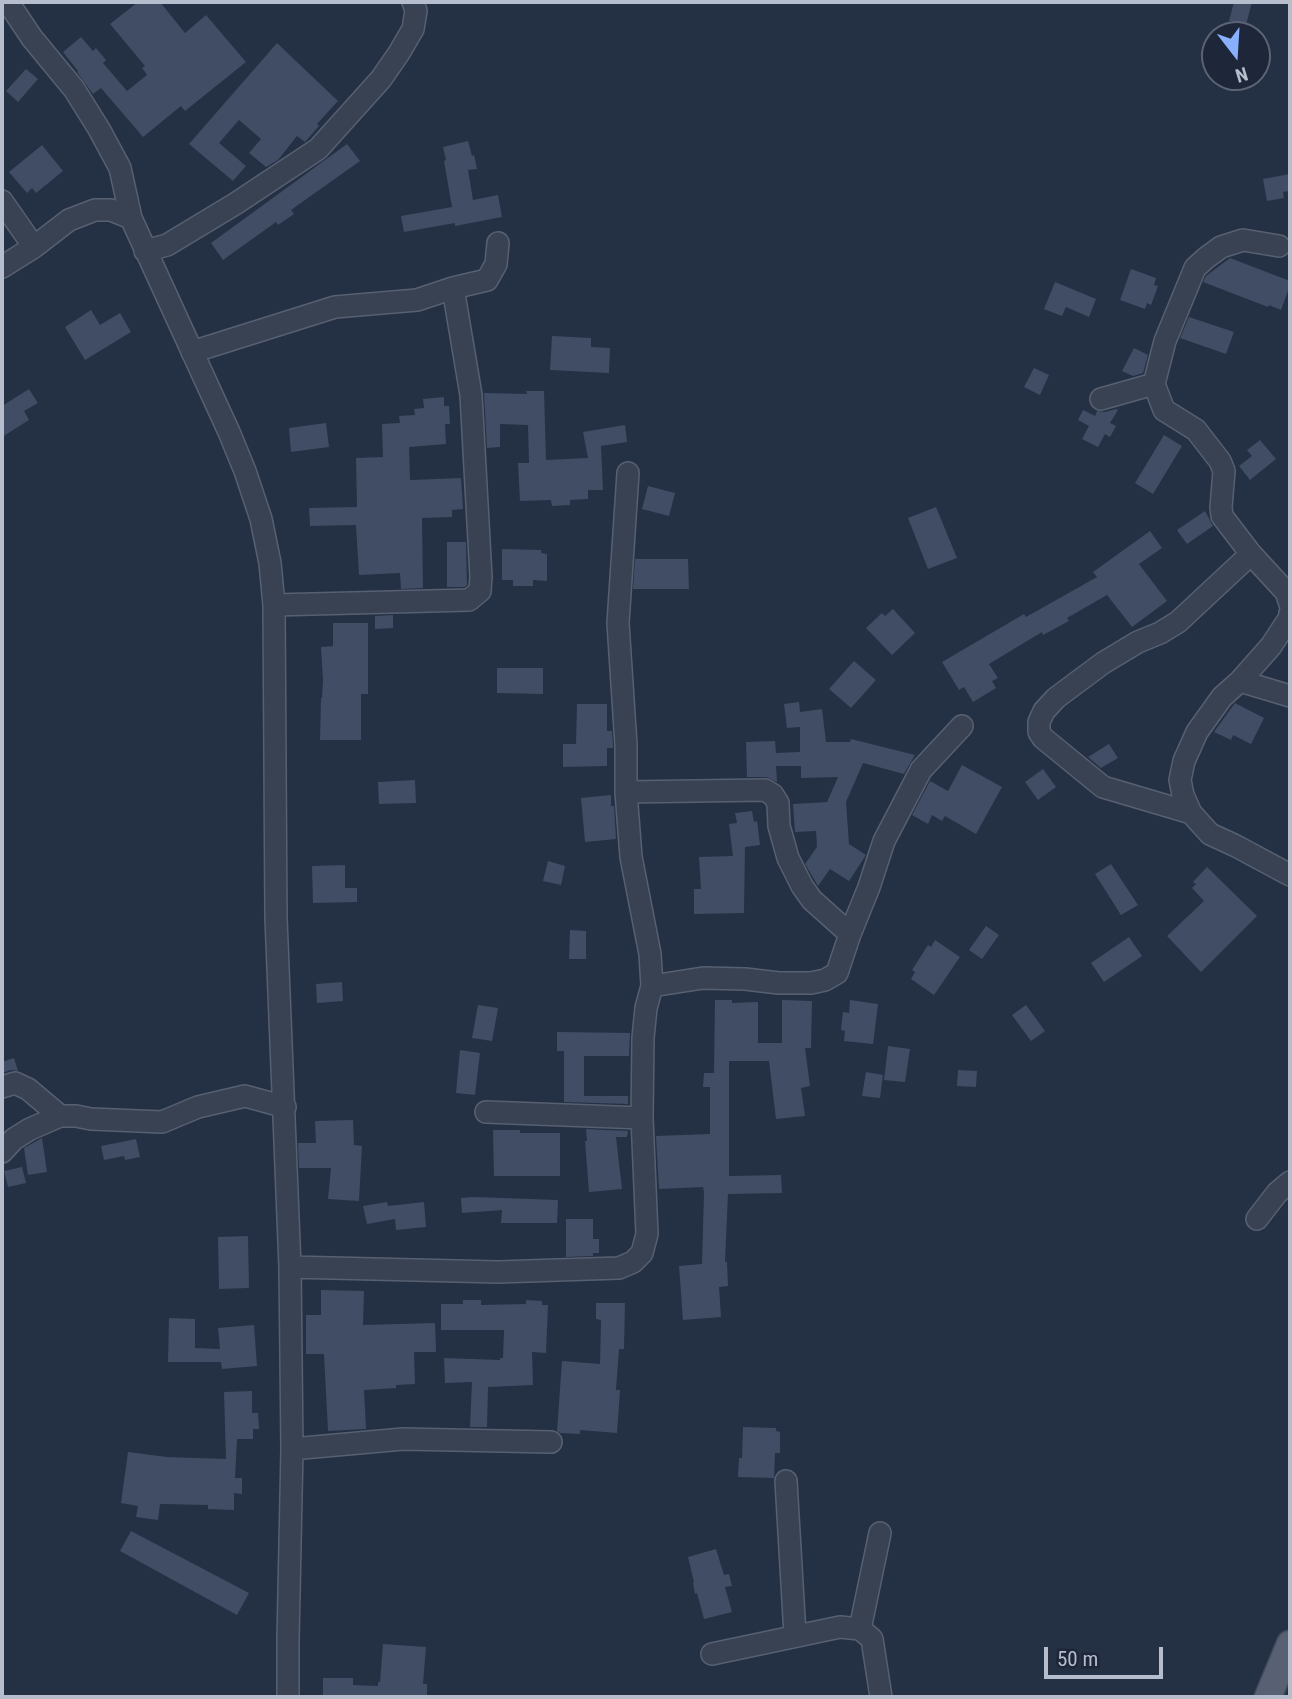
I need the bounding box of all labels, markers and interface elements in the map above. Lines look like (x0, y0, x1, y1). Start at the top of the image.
north arrow (1201, 21, 1271, 91)
text: N (1233, 62, 1251, 87)
scale bar (1047, 1632, 1166, 1676)
text: 50 m (1057, 1647, 1098, 1671)

